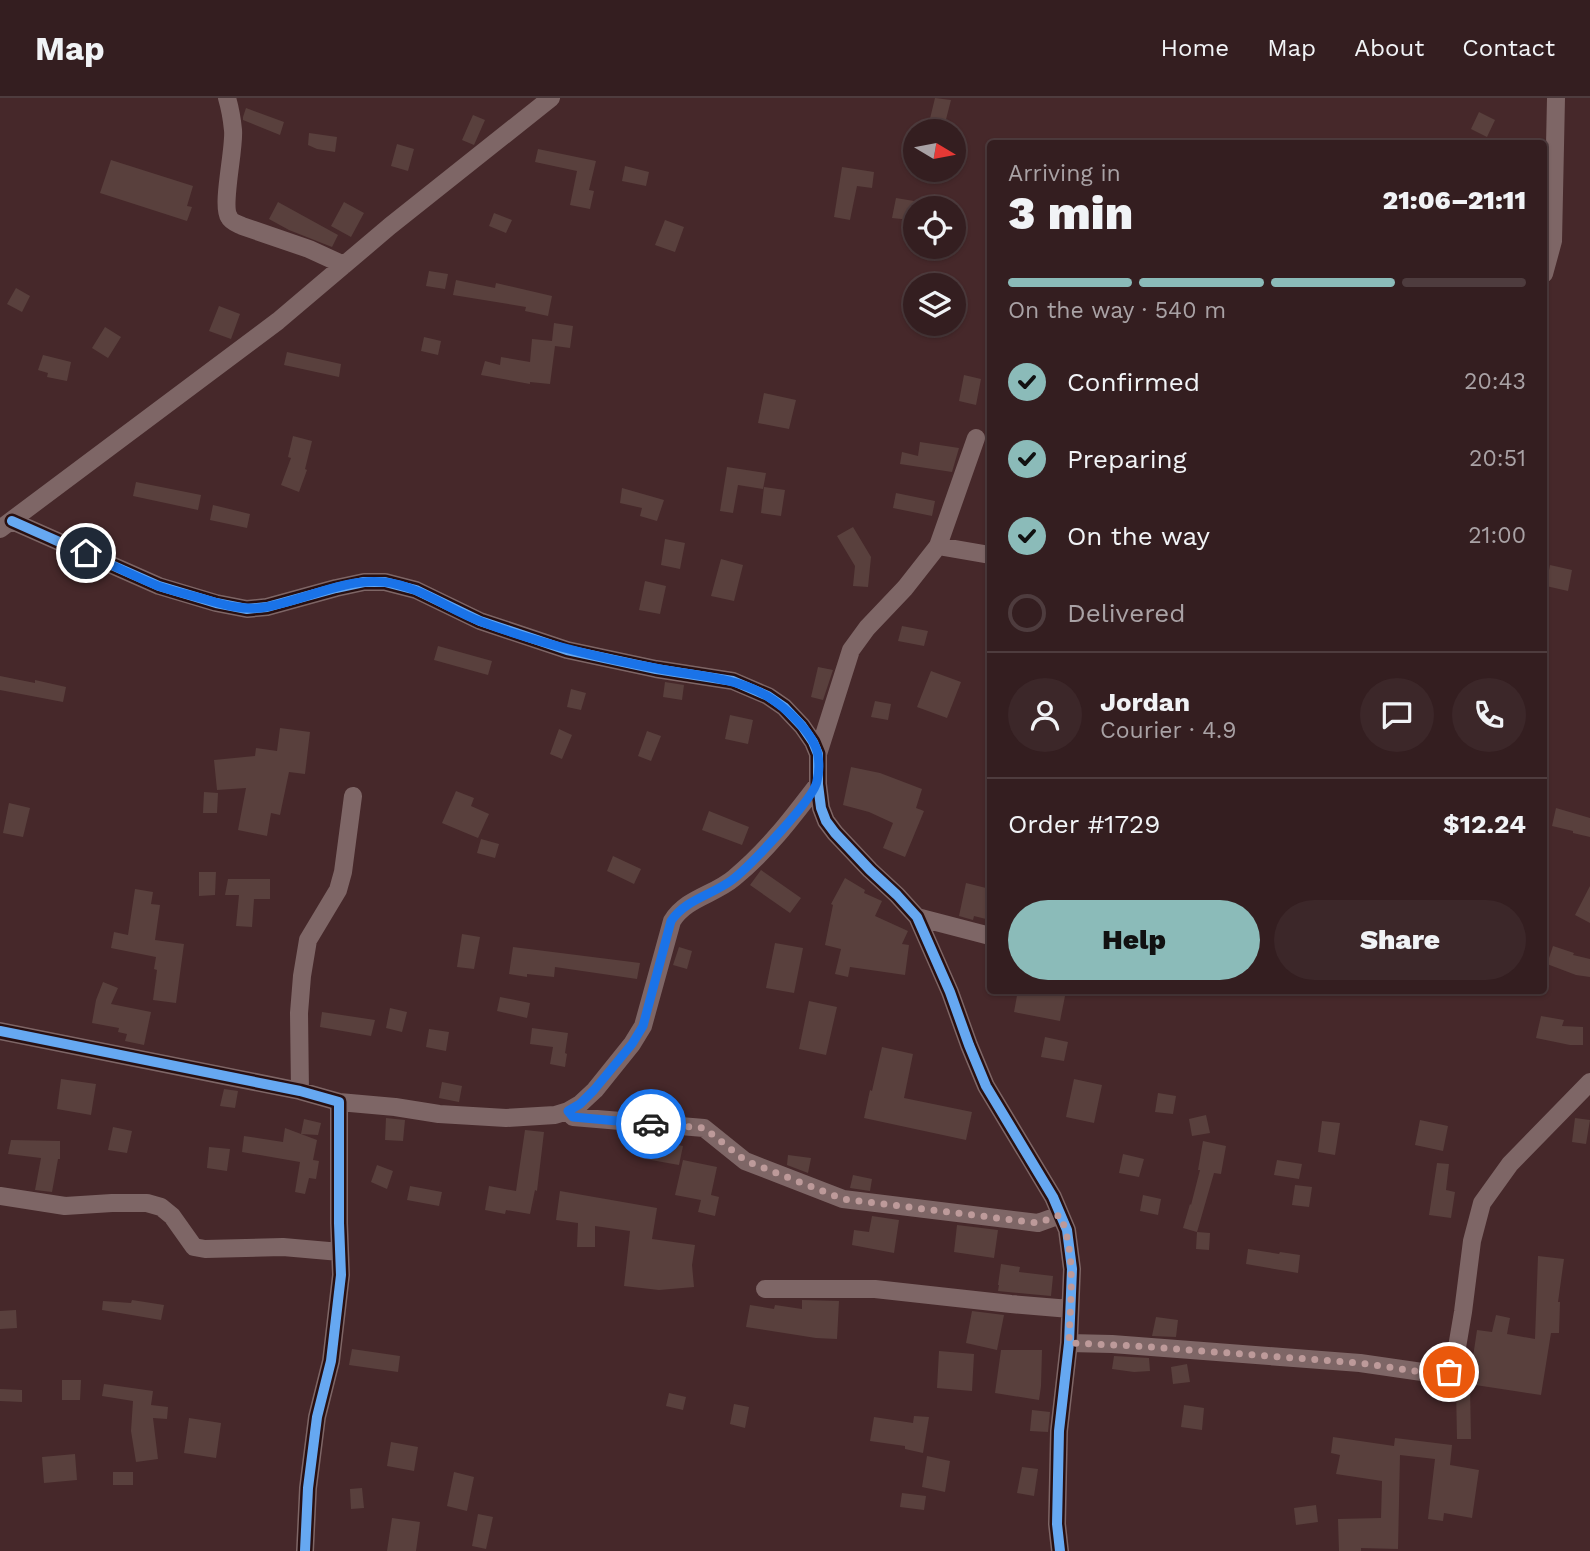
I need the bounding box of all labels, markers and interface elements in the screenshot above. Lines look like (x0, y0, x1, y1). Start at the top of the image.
text: Map (35, 29, 105, 68)
text: Home (1161, 34, 1229, 62)
text: Map (1267, 34, 1316, 62)
text: About (1354, 34, 1424, 62)
text: Contact (1462, 34, 1555, 62)
north arrow (903, 119, 966, 182)
map controls (903, 119, 966, 336)
text: Arriving in (1008, 160, 1121, 187)
text: 21:06–21:11 (1383, 185, 1526, 215)
text: 3 min (1008, 186, 1133, 240)
button: locate (903, 196, 966, 259)
button: layers (903, 273, 966, 336)
text: On the way · 540 m (1008, 297, 1226, 324)
icon: check (1008, 363, 1046, 401)
text: Confirmed (1067, 367, 1200, 397)
text: 20:43 (1464, 368, 1526, 395)
icon: check (1008, 440, 1046, 478)
text: Preparing (1067, 444, 1187, 474)
text: 20:51 (1469, 445, 1526, 472)
icon: check (1008, 517, 1046, 555)
text: On the way (1067, 521, 1210, 551)
text: 21:00 (1468, 522, 1526, 549)
pin (56, 523, 116, 583)
icon: home (67, 534, 105, 572)
text: Delivered (1067, 598, 1186, 628)
button: person (1008, 678, 1082, 752)
button: chat (1360, 678, 1434, 752)
button: phone (1452, 678, 1526, 752)
text: Jordan (1100, 687, 1190, 717)
text: Courier · 4.9 (1100, 717, 1236, 744)
text: Order #1729 (1008, 809, 1160, 839)
text: $12.24 (1443, 809, 1526, 839)
button: Help (1008, 900, 1260, 980)
button: Share (1274, 900, 1526, 980)
courier (616, 1089, 686, 1159)
icon: car (632, 1105, 670, 1143)
pin (1419, 1342, 1479, 1402)
icon: bag (1430, 1353, 1468, 1391)

